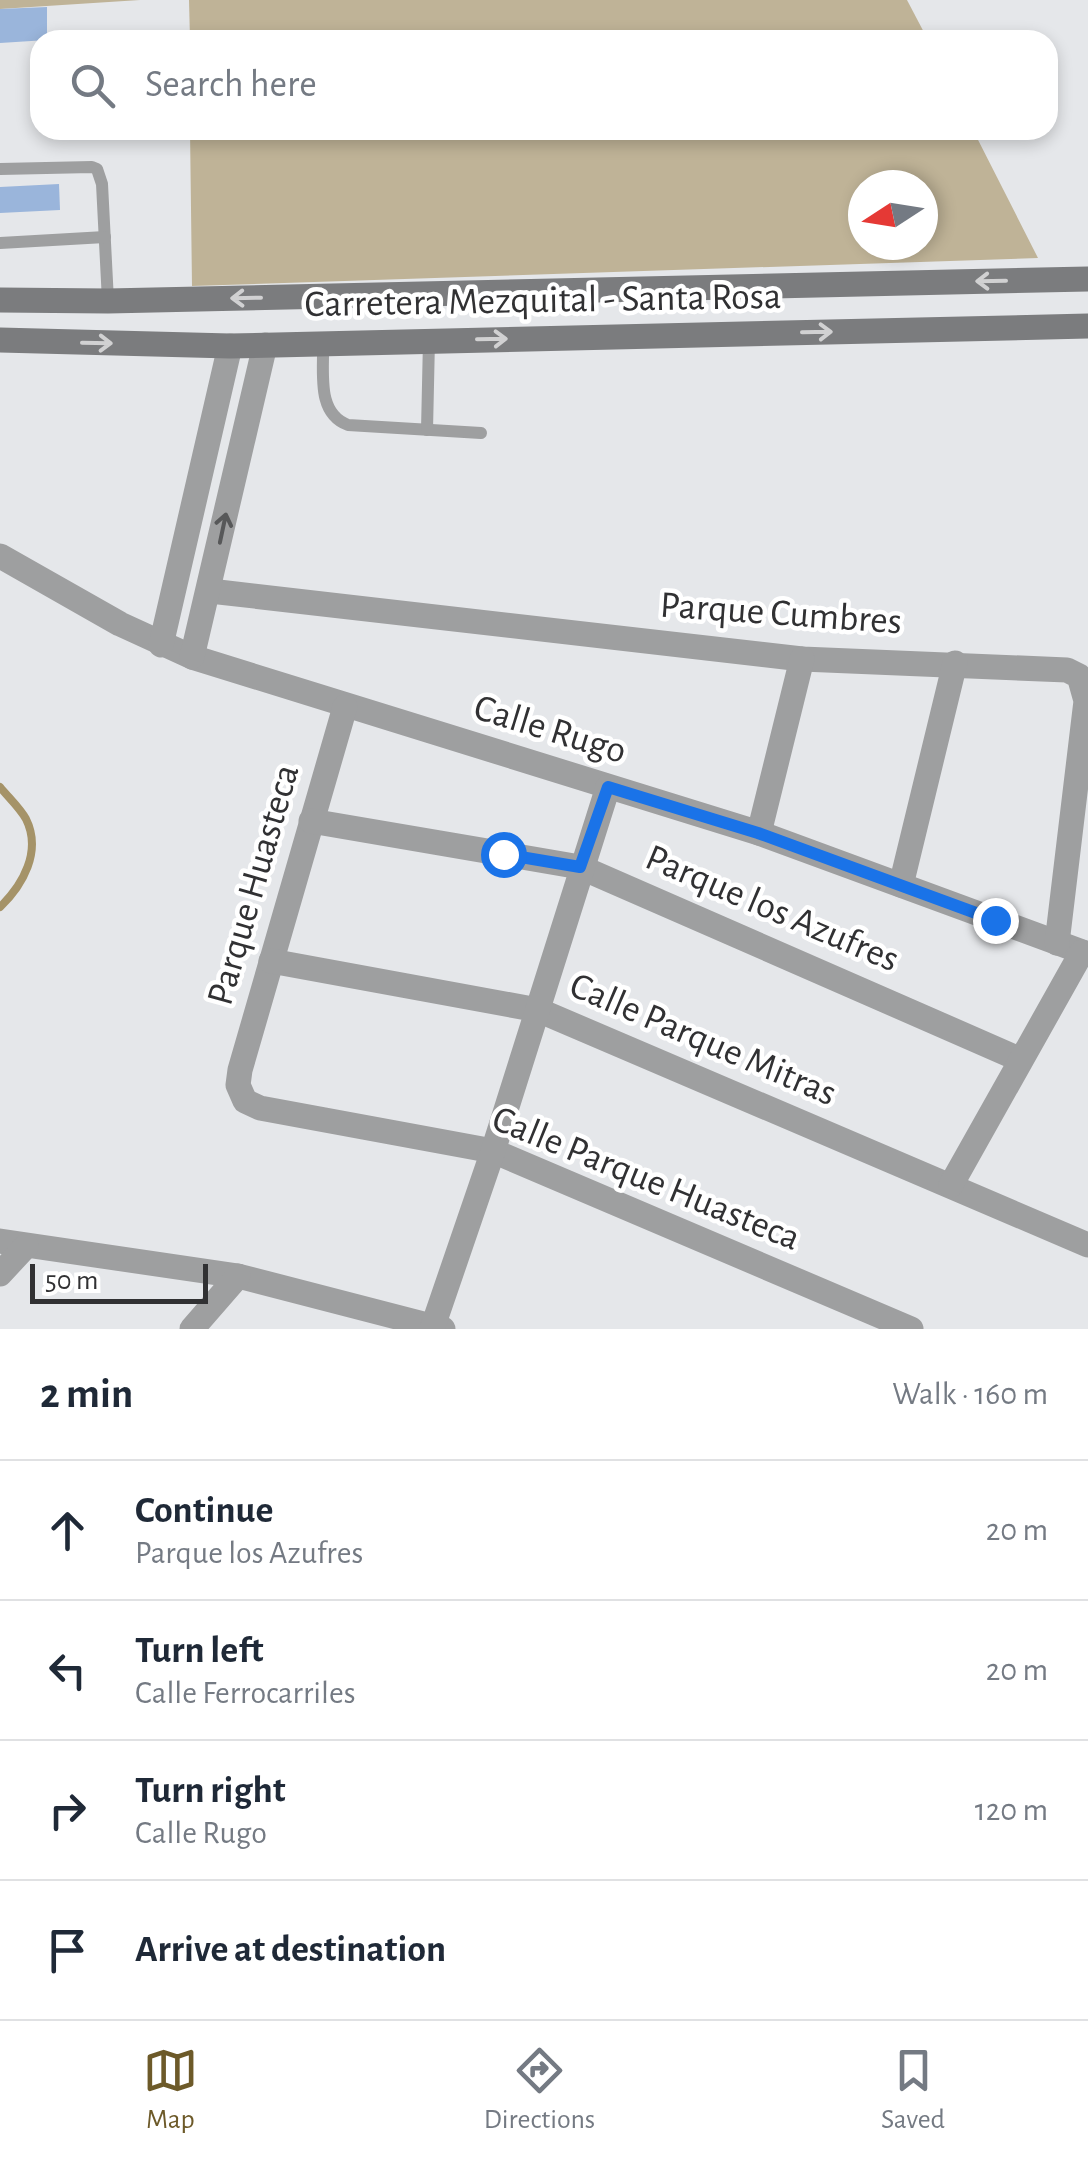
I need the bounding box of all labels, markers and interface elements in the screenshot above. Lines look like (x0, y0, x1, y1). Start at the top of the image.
search box (30, 30, 1058, 140)
icon: search (65, 58, 120, 113)
text: Search here (145, 66, 317, 104)
north arrow (848, 170, 938, 260)
one-way arrow (975, 272, 1008, 290)
street label: Carretera Mezquital - Santa Rosa (304, 278, 782, 324)
one-way arrow (230, 288, 262, 307)
one-way arrow (801, 322, 833, 341)
one-way arrow (476, 330, 508, 348)
one-way arrow (81, 333, 113, 352)
one-way arrow (215, 513, 233, 545)
street label: Parque Cumbres (659, 587, 903, 641)
street label: Calle Rugo (469, 689, 631, 771)
street label: Parque Huasteca (202, 760, 306, 1010)
route start (481, 832, 527, 878)
street label: Parque los Azufres (640, 839, 904, 979)
route end (973, 898, 1019, 944)
street label: Calle Parque Mitras (564, 967, 842, 1113)
street label: Calle Parque Huasteca (487, 1100, 805, 1258)
scale bar (30, 1259, 208, 1304)
text: 50 m (45, 1267, 99, 1295)
text: 2 min (40, 1373, 133, 1415)
text: Walk · 160 m (892, 1378, 1048, 1410)
text: Continue (135, 1492, 273, 1530)
icon: ahead (40, 1503, 95, 1558)
text: 20 m (986, 1514, 1048, 1546)
text: Parque los Azufres (135, 1537, 363, 1569)
text: Turn left (135, 1632, 263, 1670)
icon: left (40, 1643, 95, 1698)
text: 20 m (986, 1654, 1048, 1686)
text: Calle Ferrocarriles (135, 1677, 355, 1709)
text: Turn right (135, 1772, 285, 1810)
icon: right (40, 1783, 95, 1838)
text: 120 m (975, 1794, 1048, 1826)
text: Calle Rugo (135, 1817, 267, 1849)
icon: arrive (40, 1923, 95, 1978)
text: Arrive at destination (135, 1931, 446, 1969)
tab: Map (143, 2043, 198, 2137)
tab: Directions (484, 2043, 595, 2137)
tab: Saved (881, 2043, 945, 2137)

